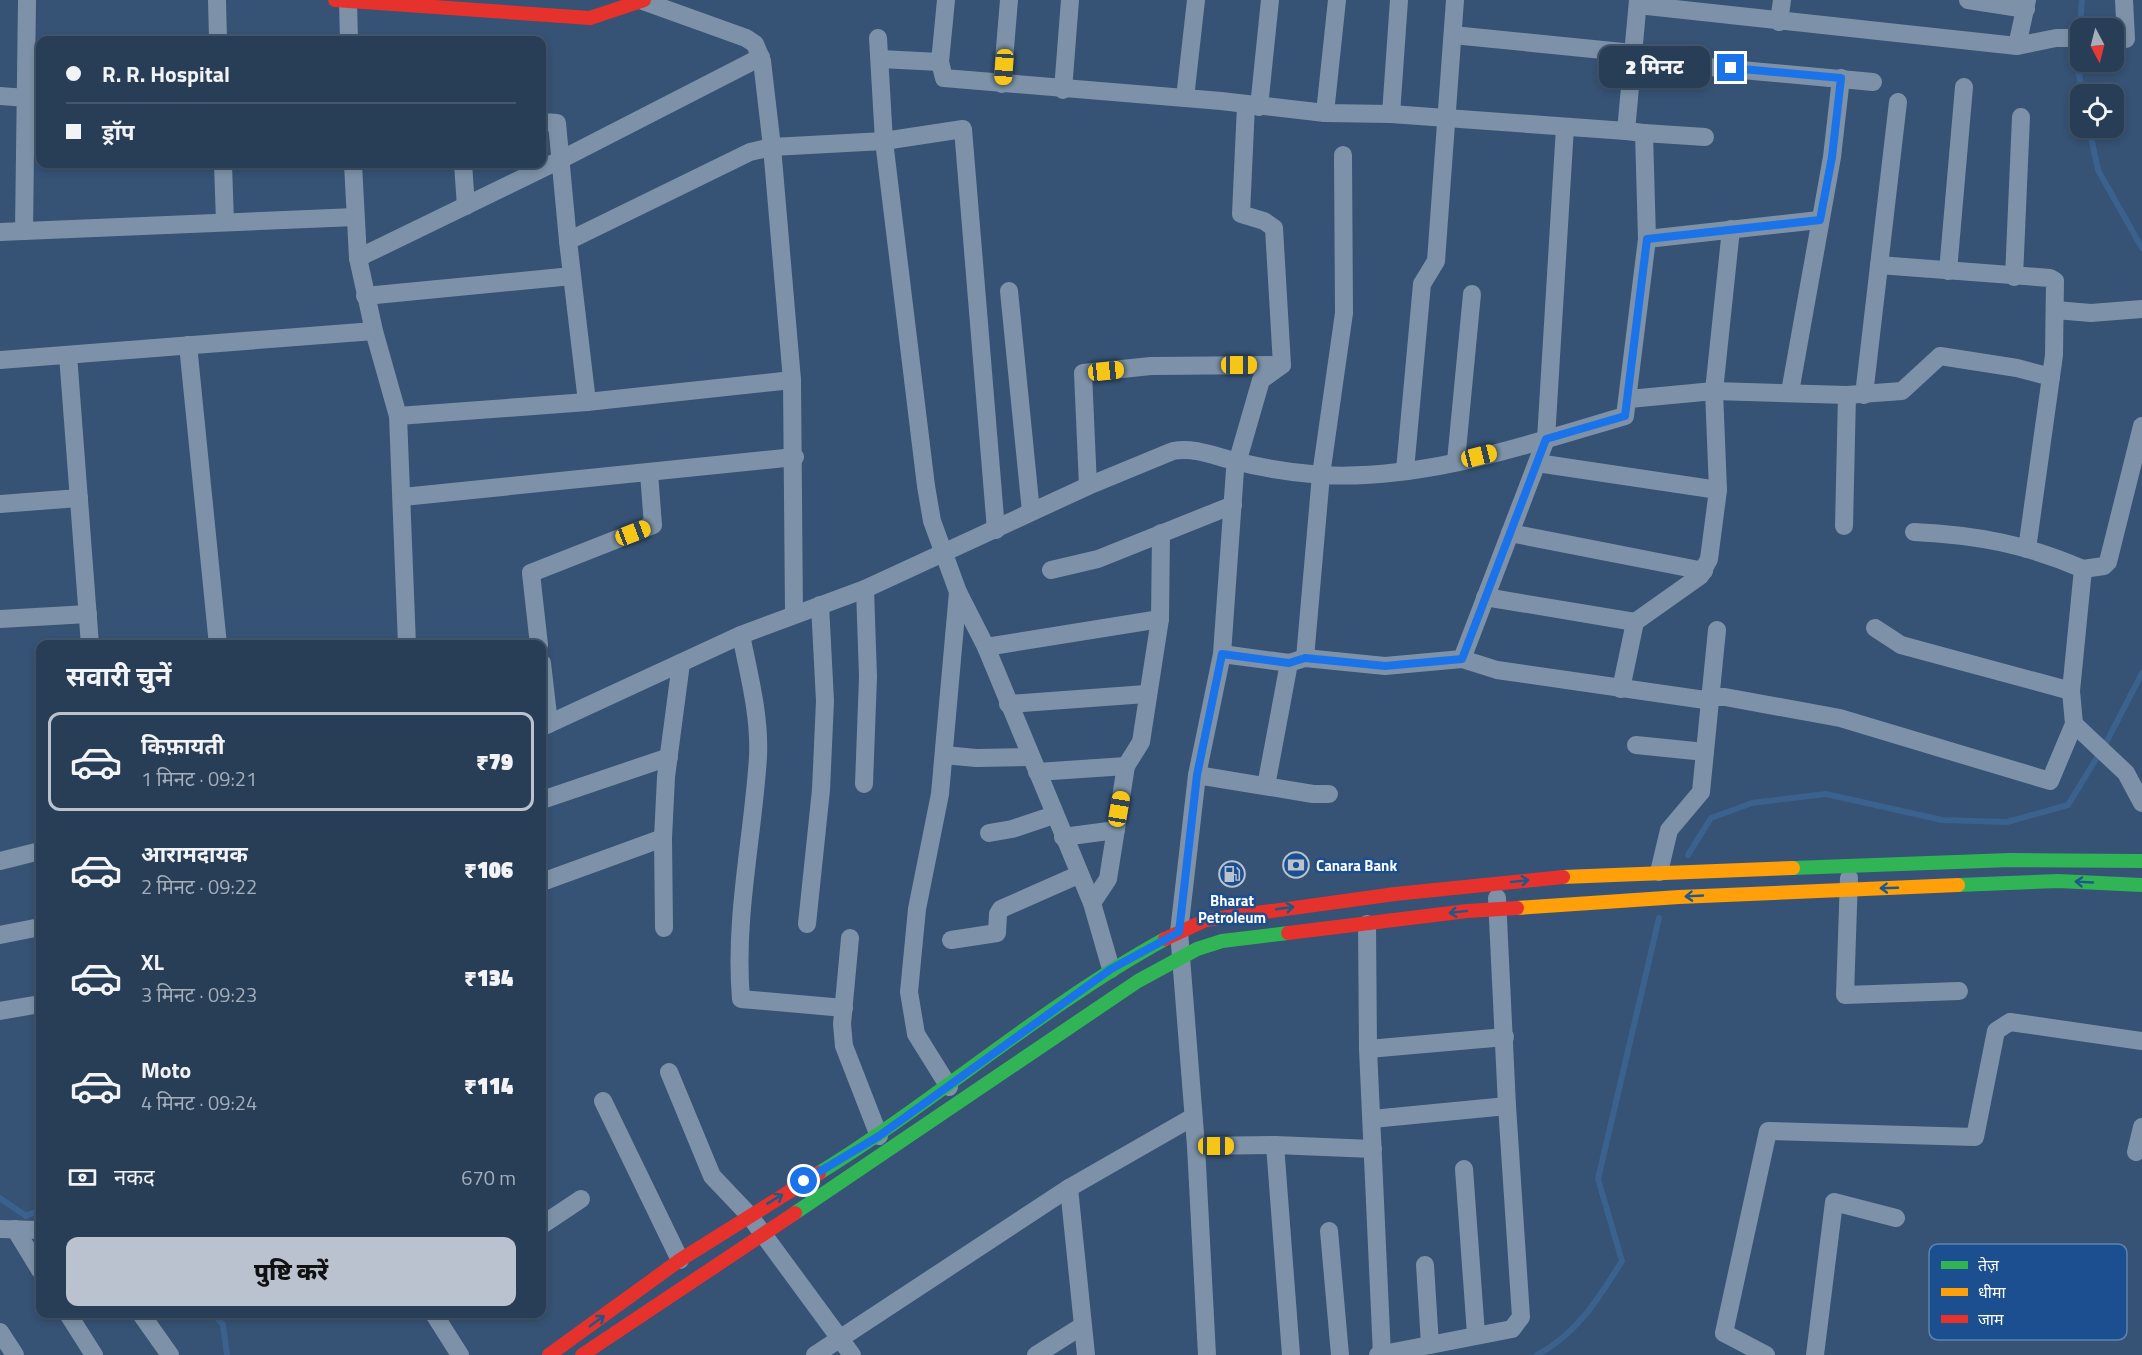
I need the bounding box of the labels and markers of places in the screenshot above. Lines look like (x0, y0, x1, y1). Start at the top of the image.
bank icon: Canara Bank (1281, 850, 1311, 880)
place label: Canara Bank (1316, 854, 1397, 877)
fuel station icon: Bharat Petroleum (1217, 859, 1247, 889)
place label: Bharat Petroleum (1198, 889, 1266, 929)

